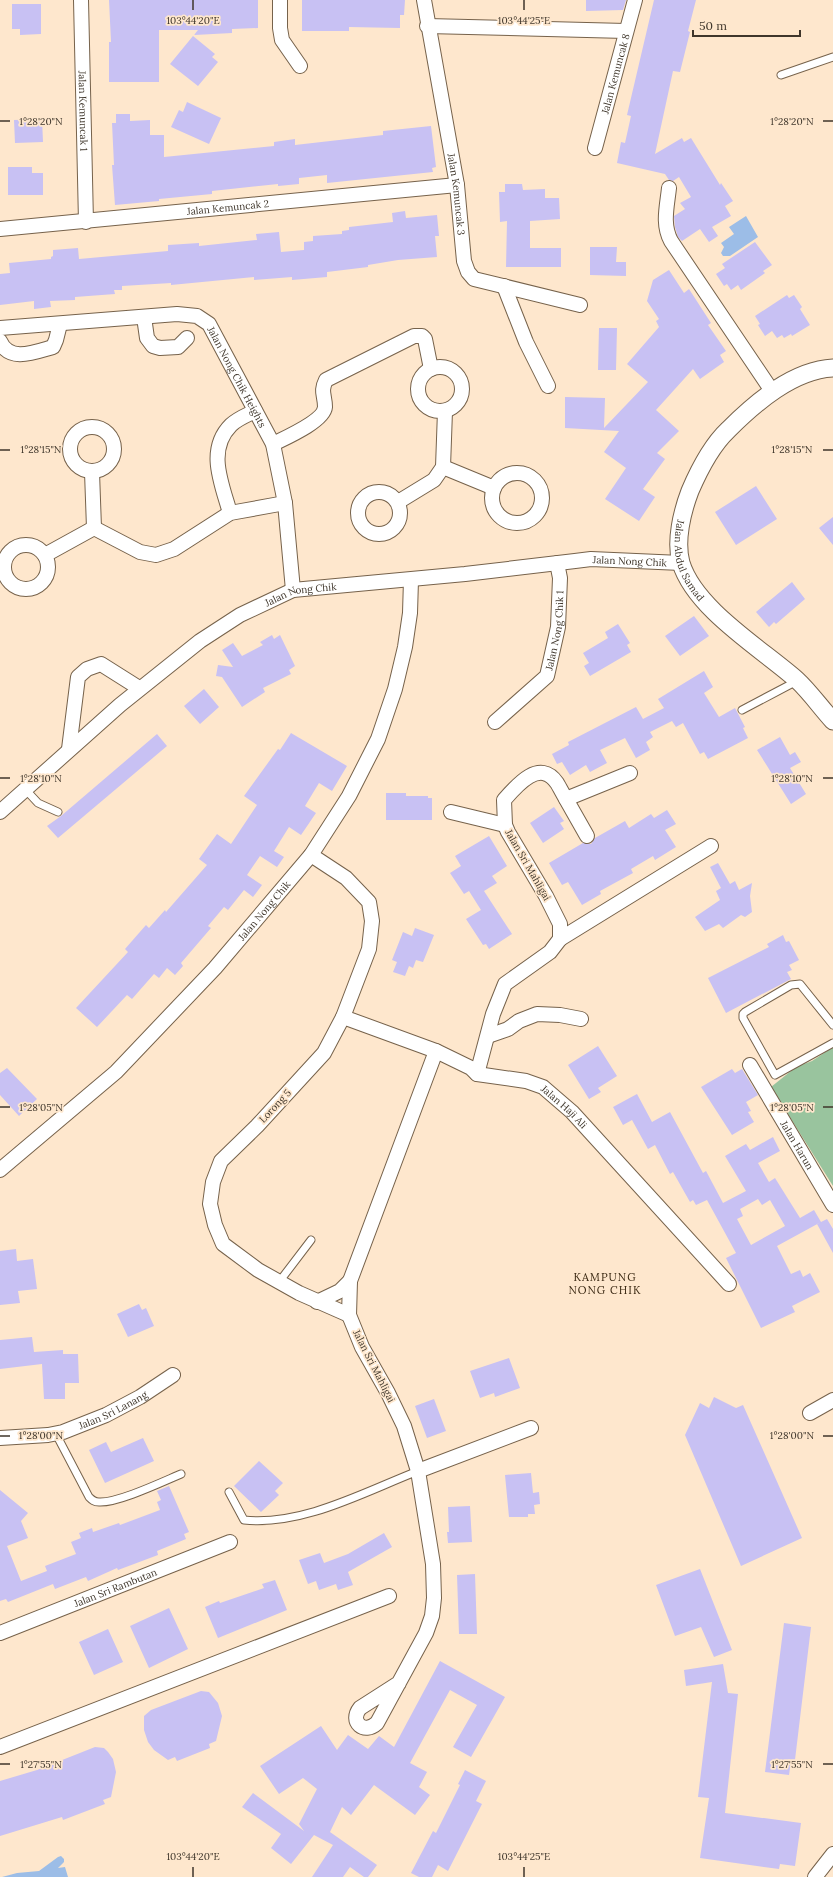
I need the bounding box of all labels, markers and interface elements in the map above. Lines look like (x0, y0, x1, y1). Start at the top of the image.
scale bar (693, 12, 800, 38)
text: 103°44'20"E (166, 14, 220, 27)
text: 103°44'25"E (498, 14, 550, 27)
text: 50 m (699, 18, 727, 33)
street label: Jalan Kemuncak 8 (598, 32, 632, 116)
street label: Jalan Kemuncak 1 (76, 70, 91, 152)
text: 1°28'20"N (19, 115, 63, 128)
text: 1°28'20"N (770, 115, 814, 128)
street label: Jalan Kemuncak 3 (445, 151, 468, 236)
street label: Jalan Kemuncak 2 (185, 197, 270, 218)
street label: Jalan Nong Chik Heights (204, 323, 270, 430)
text: 1°28'15"N (21, 443, 62, 456)
text: 1°28'15"N (772, 443, 813, 456)
street label: Jalan Abdul Samad (672, 518, 708, 603)
street label: Jalan Nong Chik (591, 553, 668, 569)
street label: Jalan Nong Chik (262, 579, 338, 609)
street label: Jalan Nong Chik 1 (542, 590, 566, 672)
text: 1°28'10"N (20, 772, 62, 785)
text: 1°28'10"N (771, 772, 813, 785)
street label: Jalan Sri Mahligai (502, 826, 554, 903)
street label: Jalan Nong Chik (234, 877, 293, 944)
street label: Jalan Haji Ali (538, 1081, 590, 1131)
street label: Lorong 5 (256, 1086, 294, 1126)
text: 1°28'05"N (19, 1101, 63, 1114)
text: 1°28'05"N (770, 1101, 814, 1114)
street label: Jalan Harun (777, 1117, 817, 1172)
district label: KAMPUNG NONG CHIK (568, 1270, 642, 1297)
street label: Jalan Sri Mahligai (350, 1326, 398, 1405)
street label: Jalan Sri Lanang (76, 1387, 150, 1432)
text: 1°28'00"N (19, 1429, 64, 1442)
text: 1°28'00"N (770, 1429, 815, 1442)
street label: Jalan Sri Rambutan (71, 1565, 159, 1610)
text: 1°27'55"N (20, 1758, 62, 1771)
text: 1°27'55"N (771, 1758, 813, 1771)
text: 103°44'20"E (166, 1850, 220, 1863)
text: 103°44'25"E (498, 1850, 550, 1863)

